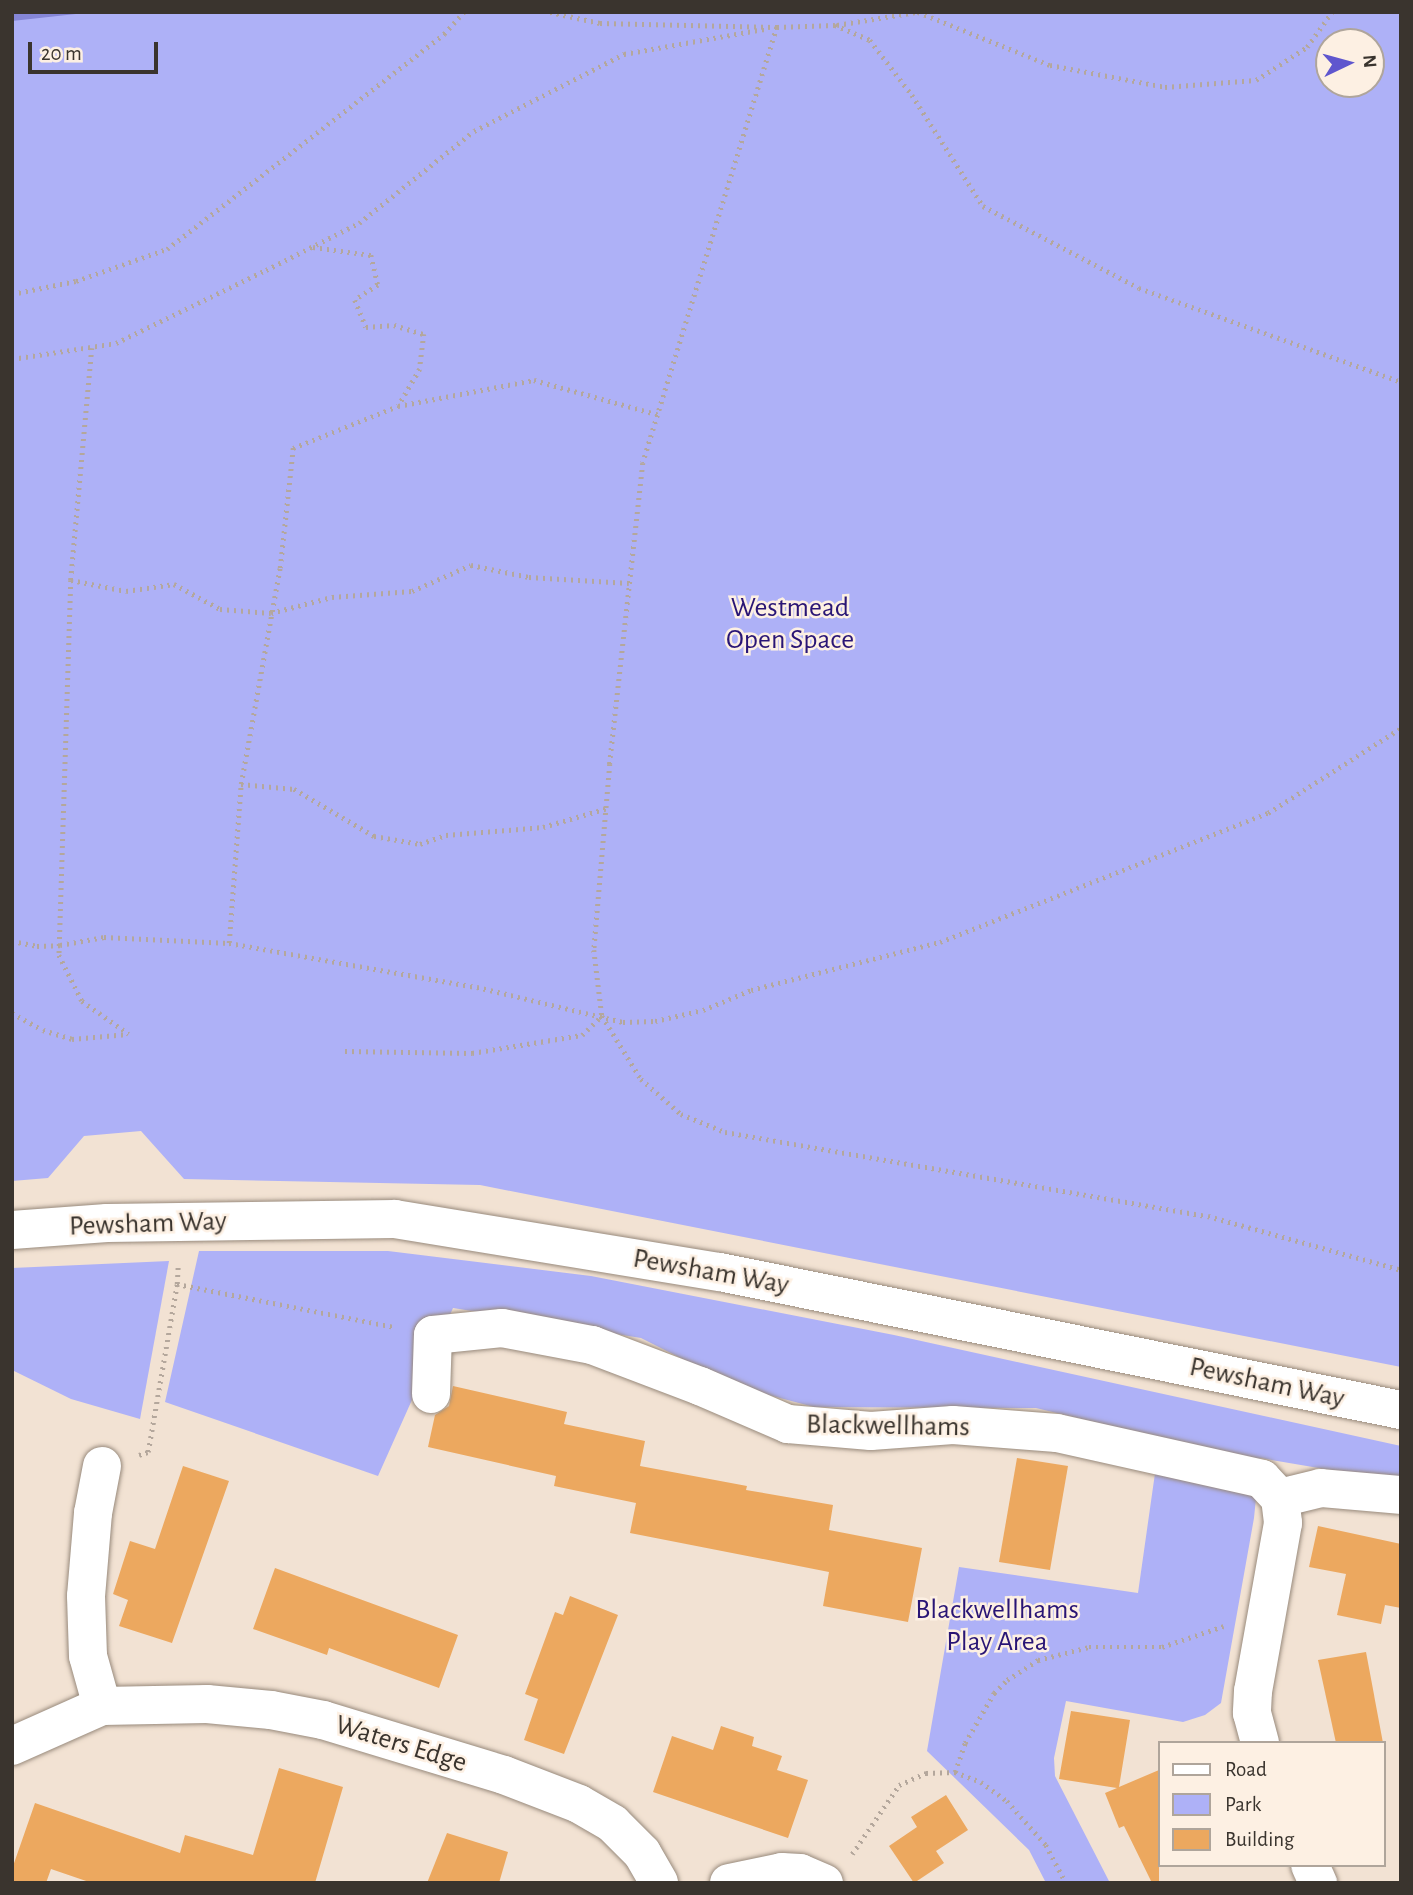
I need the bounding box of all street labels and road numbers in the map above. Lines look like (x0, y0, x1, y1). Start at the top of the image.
street label: Pewsham Way (69, 1204, 227, 1244)
street label: Pewsham Way (630, 1242, 792, 1302)
street label: Pewsham Way (1186, 1350, 1348, 1416)
street label: Blackwellhams (806, 1408, 970, 1444)
street label: Waters Edge (331, 1708, 471, 1780)

